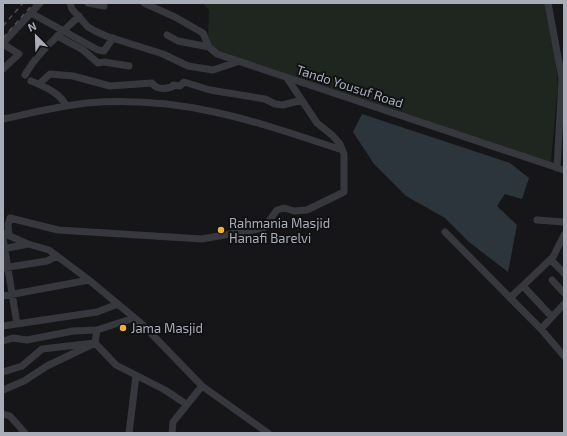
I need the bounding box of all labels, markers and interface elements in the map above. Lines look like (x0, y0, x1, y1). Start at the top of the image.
north arrow (16, 16, 56, 56)
text: N (26, 19, 38, 34)
street label: Tando Yousuf Road (295, 61, 405, 111)
place label: Rahmania Masjid Hanafi Barelvi (229, 215, 330, 246)
marker: Rahmania Masjid Hanafi Barelvi (216, 225, 226, 235)
place label: Jama Masjid (131, 320, 203, 336)
marker: Jama Masjid (118, 323, 128, 333)

